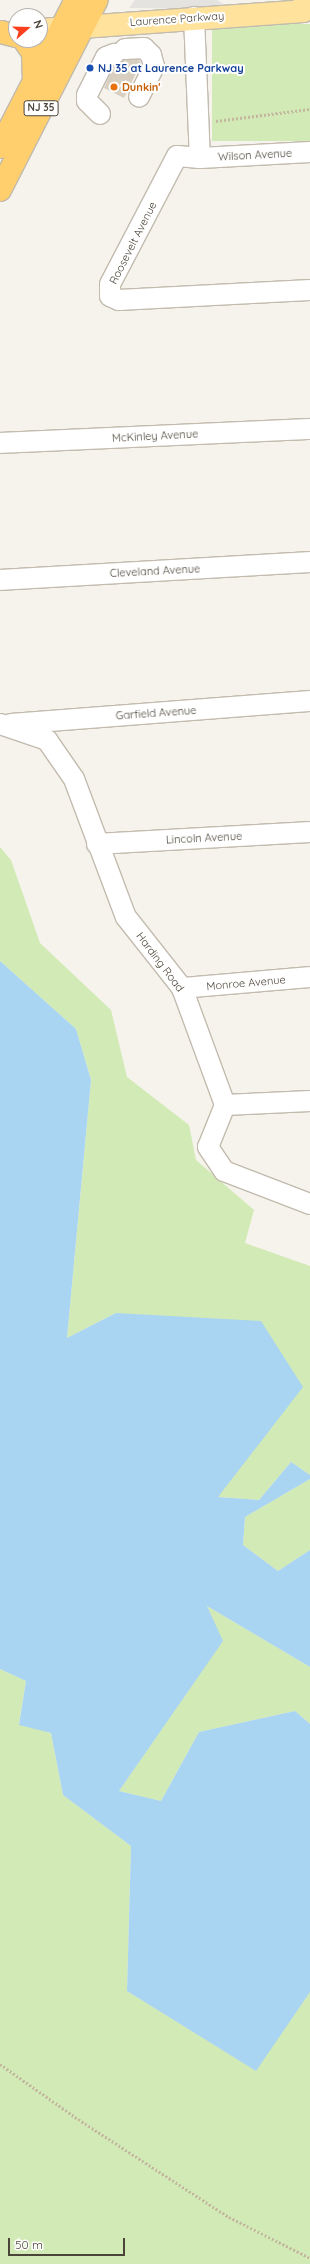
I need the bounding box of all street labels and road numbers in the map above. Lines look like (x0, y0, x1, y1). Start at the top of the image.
street label: Laurence Parkway (129, 9, 225, 29)
road number: NJ 35 (23, 100, 59, 116)
street label: Wilson Avenue (218, 146, 292, 164)
street label: Roosevelt Avenue (107, 200, 159, 286)
street label: McKinley Avenue (112, 427, 198, 445)
street label: Cleveland Avenue (109, 562, 201, 580)
street label: Garfield Avenue (115, 704, 197, 722)
street label: Lincoln Avenue (165, 829, 243, 847)
street label: Harding Road (133, 930, 187, 994)
street label: Monroe Avenue (206, 973, 286, 993)

